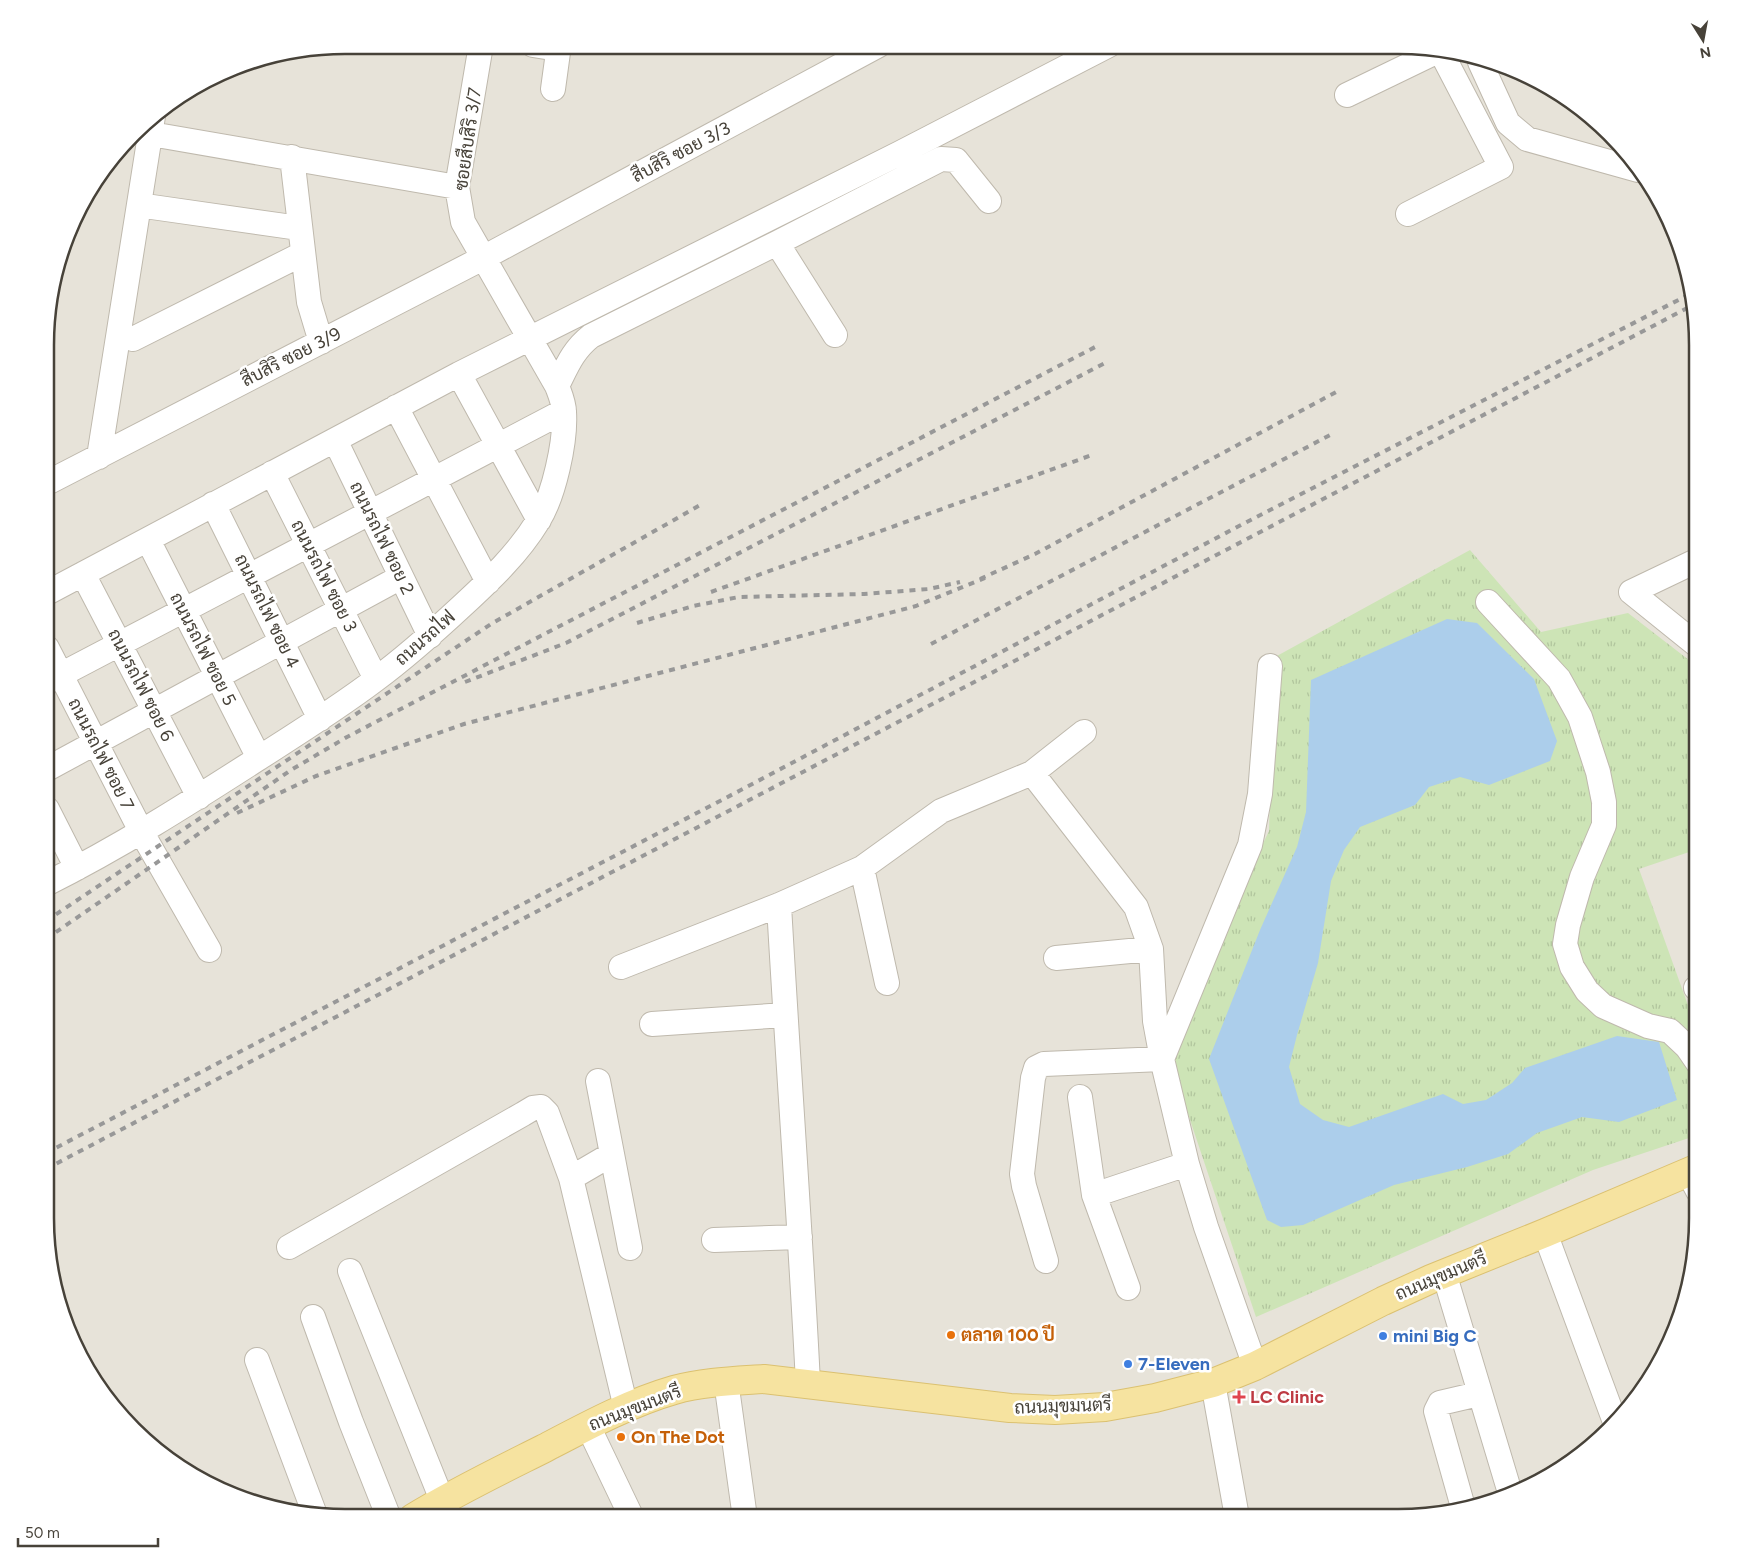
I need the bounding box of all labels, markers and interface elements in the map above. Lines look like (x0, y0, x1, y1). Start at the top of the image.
north arrow (1678, 15, 1728, 65)
text: N (1698, 43, 1712, 62)
street label: ซอยสืบสิริ 3/7 (449, 85, 486, 192)
street label: สืบสิริ ซอย 3/3 (627, 116, 734, 187)
street label: สืบสิริ ซอย 3/9 (237, 322, 345, 392)
street label: ถนนรถไฟ ซอย 2 (345, 477, 421, 598)
street label: ถนนรถไฟ ซอย 3 (286, 515, 364, 636)
street label: ถนนรถไฟ ซอย 4 (230, 549, 306, 672)
street label: ถนนรถไฟ ซอย 5 (165, 588, 243, 709)
street label: ถนนรถไฟ (389, 604, 460, 670)
street label: ถนนรถไฟ ซอย 6 (103, 624, 181, 745)
street label: ถนนรถไฟ ซอย 7 (63, 693, 141, 814)
street label: ถนนมุขมนตรี (1391, 1245, 1491, 1306)
place label: ตลาด 100 ปี (961, 1324, 1055, 1346)
place label: mini Big C (1393, 1325, 1477, 1347)
marker: ตลาด 100 ปี (945, 1329, 957, 1341)
marker: mini Big C (1377, 1330, 1389, 1342)
place label: 7-Eleven (1138, 1353, 1210, 1375)
marker: 7-Eleven (1122, 1358, 1134, 1370)
street label: ถนนมุขมนตรี (585, 1378, 685, 1437)
place label: LC Clinic (1250, 1386, 1324, 1408)
marker: LC Clinic (1232, 1390, 1246, 1404)
street label: ถนนมุขมนตรี (1014, 1391, 1112, 1420)
place label: On The Dot (631, 1426, 725, 1448)
marker: On The Dot (615, 1431, 627, 1443)
scale bar (18, 1516, 158, 1548)
text: 50 m (25, 1524, 60, 1542)

